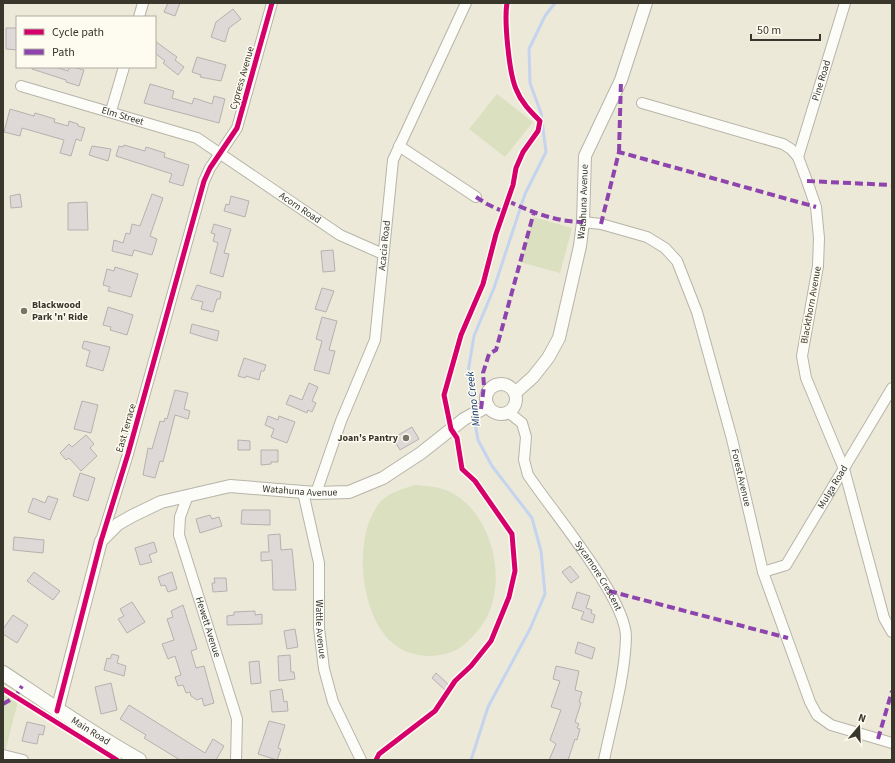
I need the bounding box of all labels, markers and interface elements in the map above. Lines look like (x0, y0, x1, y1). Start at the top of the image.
legend (16, 16, 156, 68)
scale bar (751, 16, 820, 42)
text: 50 m (757, 22, 781, 39)
text: Cycle path (52, 24, 104, 41)
text: Path (52, 44, 75, 61)
street label: Cypress Avenue (226, 45, 258, 111)
street label: Pine Road (809, 58, 834, 103)
street label: Elm Street (100, 103, 146, 129)
street label: Watahuna Avenue (574, 164, 592, 240)
street label: Acorn Road (276, 189, 324, 227)
street label: Acacia Road (375, 220, 394, 271)
street label: Blackthorn Avenue (797, 265, 825, 345)
place label: Blackwood Park 'n' Ride (32, 298, 88, 324)
marker: Blackwood Park 'n' Ride (19, 306, 29, 316)
water label: Minno Creek (462, 370, 484, 427)
street label: East Terrace (112, 402, 140, 454)
place label: Joan's Pantry (338, 431, 399, 445)
marker: Joan's Pantry (401, 433, 411, 443)
street label: Forest Avenue (728, 448, 755, 508)
street label: Mulga Road (814, 462, 851, 511)
street label: Watahuna Avenue (262, 482, 338, 500)
street label: Sycamore Crescent (571, 538, 625, 614)
street label: Hewett Avenue (192, 595, 224, 659)
street label: Wattle Avenue (312, 599, 330, 660)
north arrow (839, 707, 879, 747)
text: N (856, 710, 868, 726)
street label: Main Road (68, 713, 113, 749)

